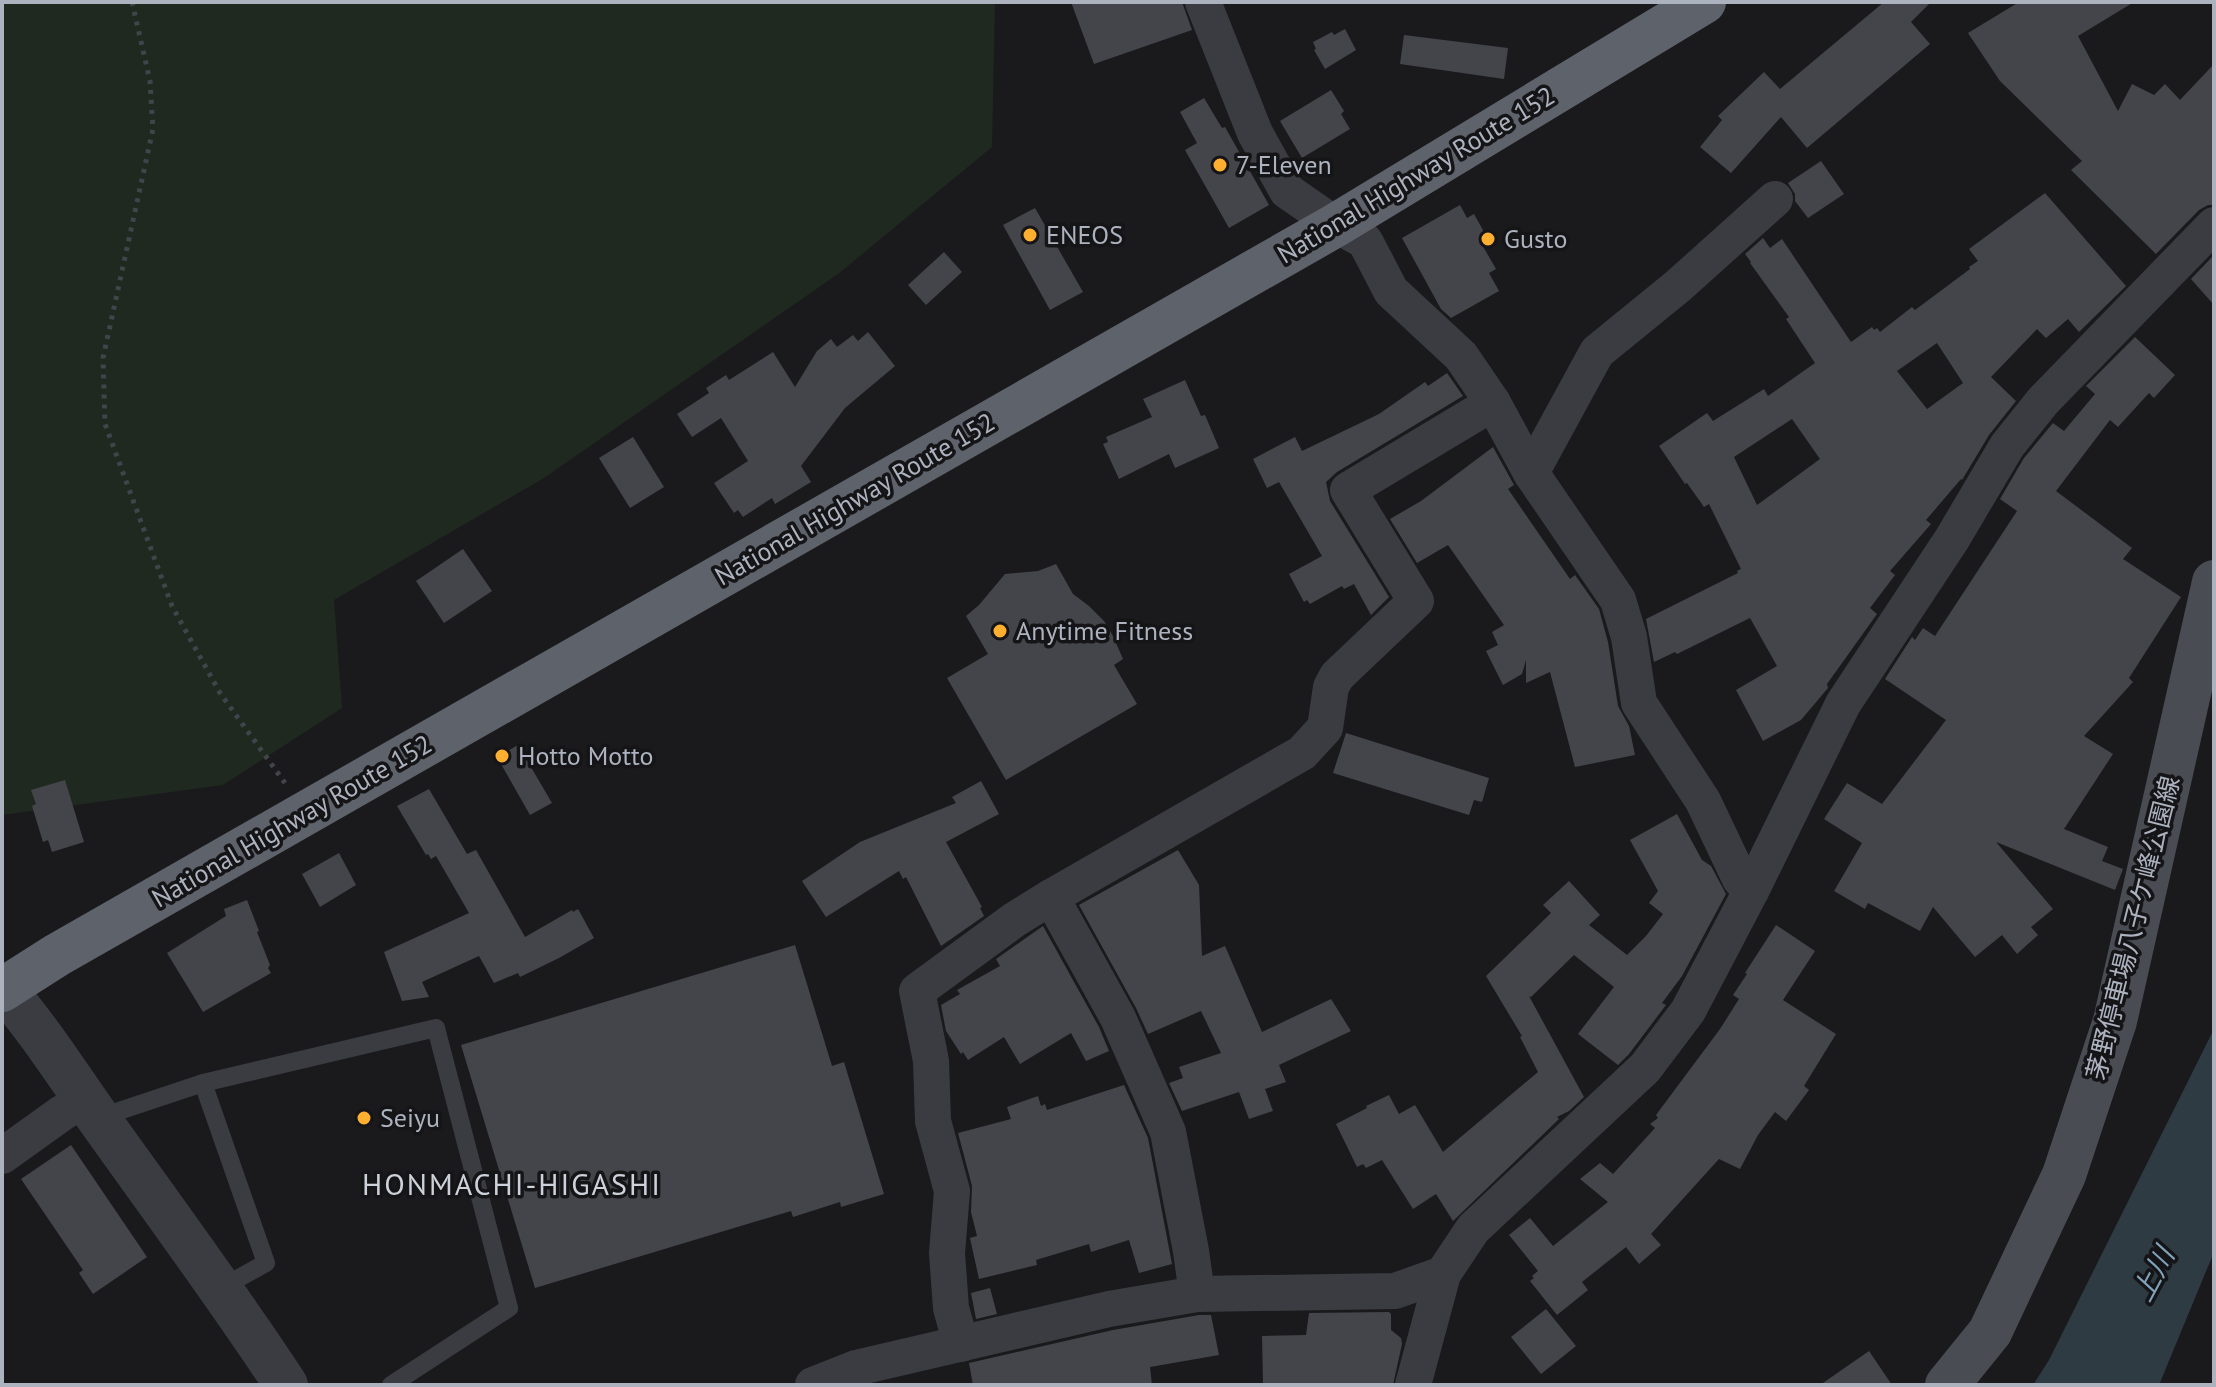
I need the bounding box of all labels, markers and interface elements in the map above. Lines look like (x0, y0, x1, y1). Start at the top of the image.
street label: National Highway Route 152 (1271, 79, 1560, 271)
place label: 7-Eleven (1236, 148, 1332, 181)
marker: 7-Eleven (1211, 156, 1229, 174)
place label: ENEOS (1046, 218, 1123, 251)
place label: Gusto (1504, 222, 1567, 255)
marker: ENEOS (1021, 226, 1039, 244)
marker: Gusto (1479, 230, 1497, 248)
street label: National Highway Route 152 (709, 405, 1001, 592)
place label: Anytime Fitness (1016, 614, 1193, 647)
marker: Anytime Fitness (991, 622, 1009, 640)
street label: National Highway Route 152 (146, 727, 438, 914)
place label: Hotto Motto (518, 739, 653, 772)
marker: Hotto Motto (493, 747, 511, 765)
street label: 茅野停車場八子ケ峰公園線 (2079, 773, 2186, 1083)
place label: Seiyu (380, 1101, 440, 1134)
marker: Seiyu (355, 1109, 373, 1127)
district label: HONMACHI-HIGASHI (362, 1164, 662, 1203)
water label: 上川 (2123, 1238, 2183, 1307)

